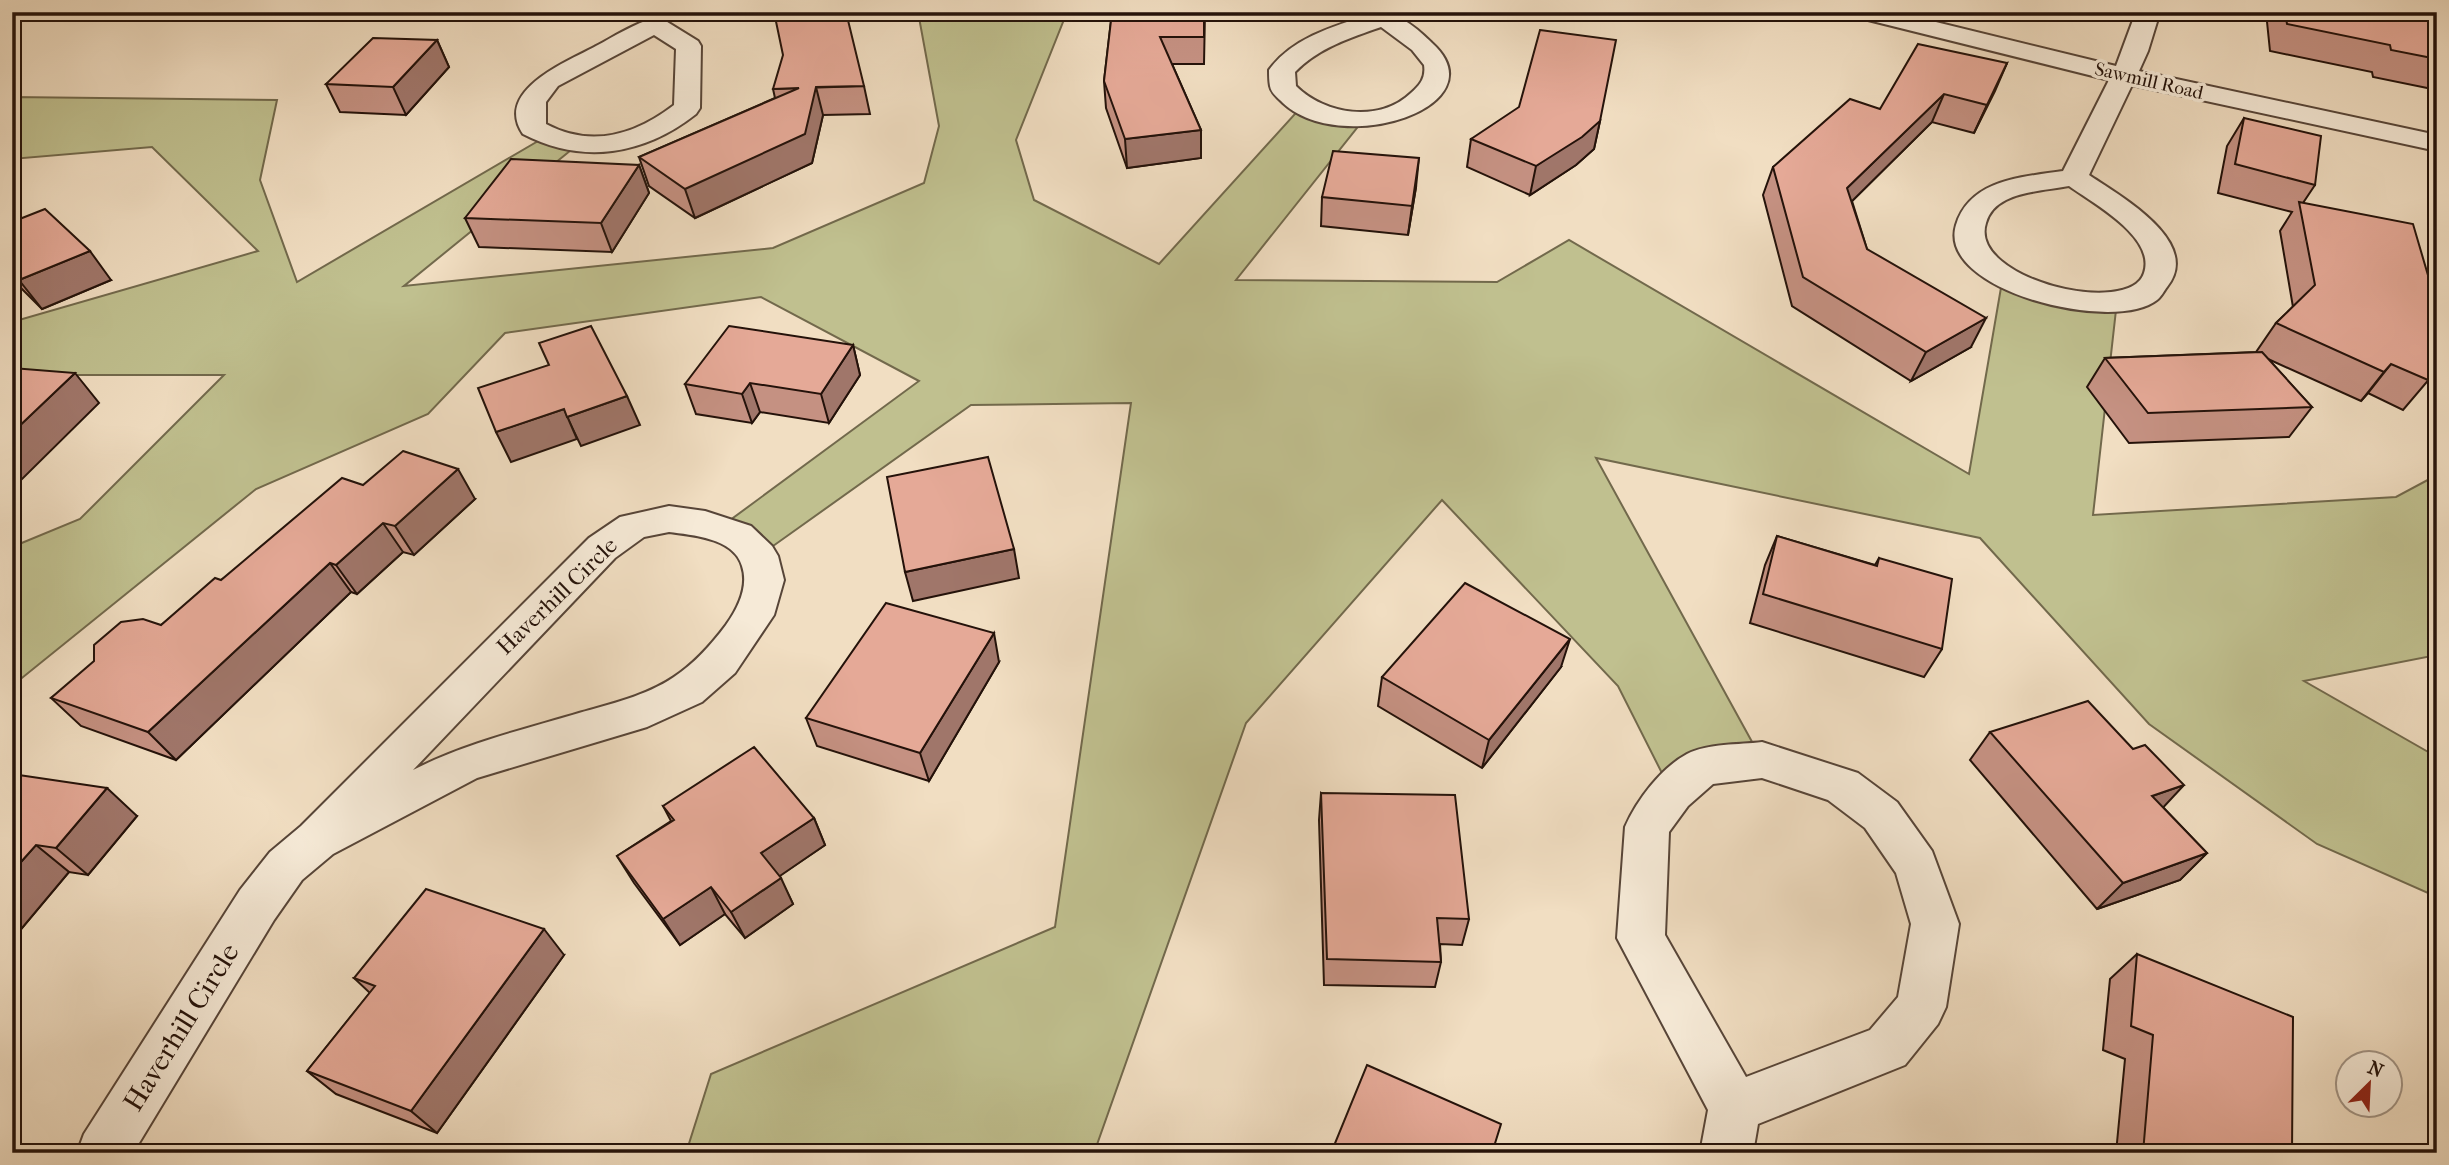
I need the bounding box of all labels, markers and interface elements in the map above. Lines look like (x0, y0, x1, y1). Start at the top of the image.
street label: Sawmill Road (2093, 58, 2206, 104)
street label: Haverhill Circle (491, 532, 623, 660)
street label: Haverhill Circle (116, 937, 246, 1117)
north arrow (2334, 1050, 2404, 1120)
text: N (2364, 1056, 2387, 1083)

